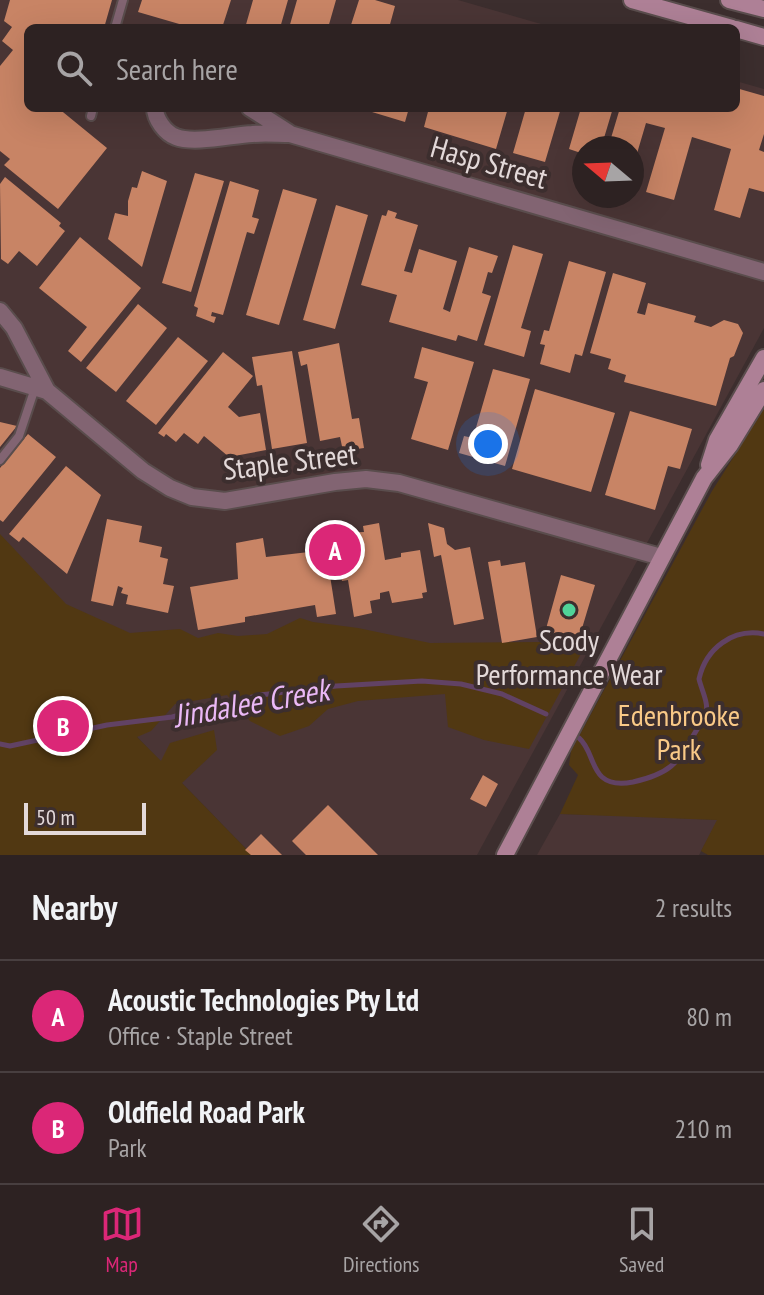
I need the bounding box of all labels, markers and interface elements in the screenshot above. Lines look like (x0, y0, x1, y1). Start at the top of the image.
search box (24, 24, 740, 112)
icon: search (52, 46, 96, 90)
text: Search here (116, 49, 238, 88)
street label: Hasp Street (426, 126, 553, 197)
north arrow (572, 136, 644, 208)
your location (468, 424, 508, 464)
street label: Staple Street (221, 433, 359, 488)
pin: A (309, 520, 361, 580)
marker: Scody Performance Wear (560, 601, 578, 619)
place label: Scody Performance Wear (476, 620, 663, 693)
water label: Jindalee Creek (169, 667, 335, 737)
park label: Edenbrooke Park (618, 695, 740, 768)
pin: B (37, 696, 89, 756)
scale bar (24, 799, 146, 835)
text: 50 m (36, 803, 75, 831)
text: Nearby (32, 885, 117, 929)
text: 2 results (655, 891, 732, 924)
text: Acoustic Technologies Pty Ltd (108, 980, 419, 1019)
text: A (51, 1000, 65, 1033)
text: 80 m (686, 1000, 732, 1033)
text: Office · Staple Street (108, 1019, 293, 1052)
text: Oldfield Road Park (108, 1092, 305, 1131)
text: B (52, 1112, 64, 1145)
text: 210 m (674, 1112, 732, 1145)
text: Park (108, 1131, 147, 1164)
tab: Map (100, 1202, 144, 1278)
tab: Directions (343, 1202, 420, 1278)
tab: Saved (619, 1202, 664, 1278)

